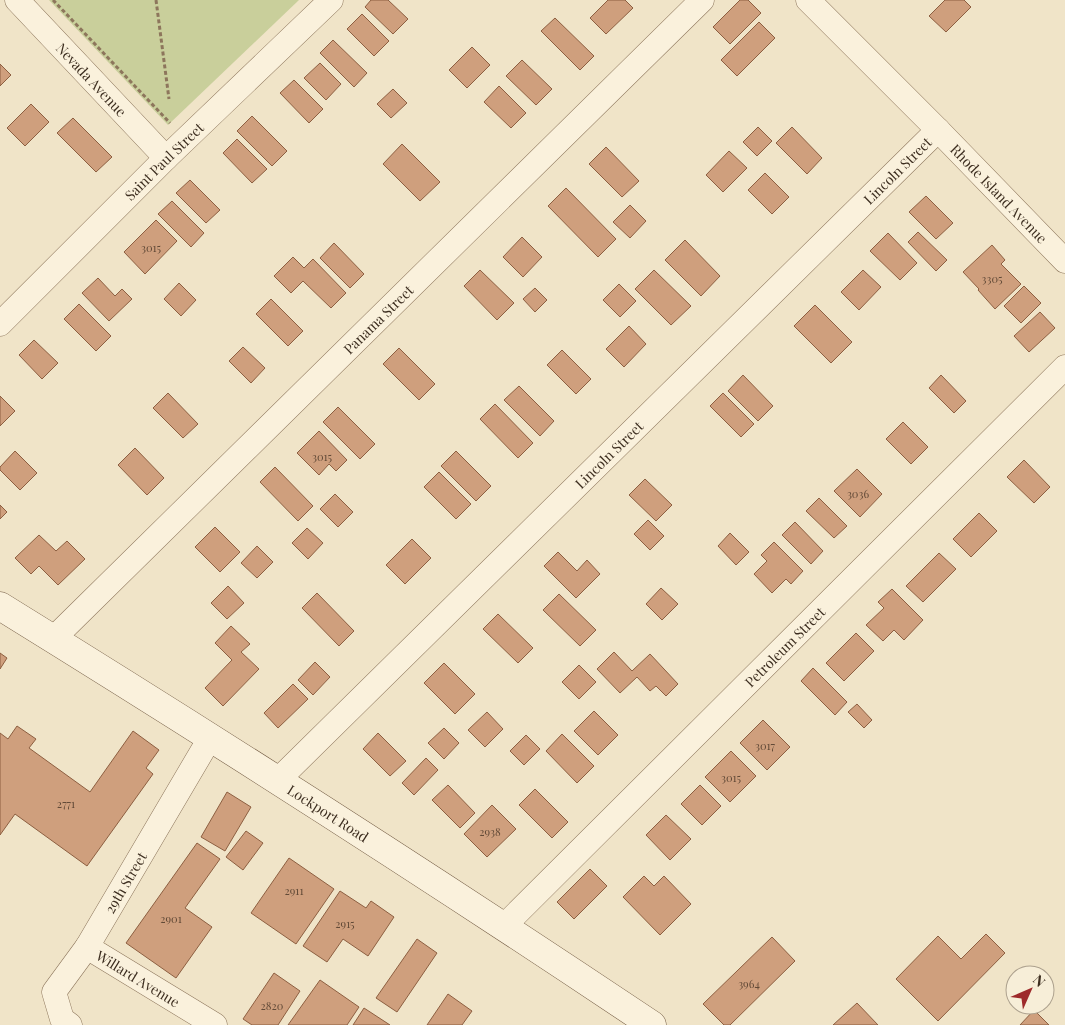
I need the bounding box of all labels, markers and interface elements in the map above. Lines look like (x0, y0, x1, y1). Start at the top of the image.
street label: Nevada Avenue (52, 38, 131, 120)
street label: Saint Paul Street (120, 117, 208, 204)
street label: Lincoln Street (859, 132, 936, 208)
street label: Rhode Island Avenue (947, 139, 1052, 247)
house number: 3015 (141, 240, 161, 255)
house number: 3305 (981, 271, 1003, 286)
street label: Panama Street (339, 280, 418, 358)
street label: Lincoln Street (570, 416, 648, 492)
house number: 3015 (312, 449, 332, 464)
house number: 3036 (847, 486, 869, 501)
street label: Petroleum Street (740, 602, 830, 691)
house number: 3017 (755, 738, 776, 753)
house number: 3015 (721, 770, 741, 785)
street label: Lockport Road (284, 780, 372, 846)
house number: 2771 (57, 796, 75, 811)
house number: 2938 (479, 824, 501, 839)
street label: 29th Street (100, 847, 151, 917)
house number: 2911 (284, 883, 304, 898)
house number: 2901 (160, 911, 182, 926)
house number: 2915 (335, 916, 355, 931)
street label: Willard Avenue (92, 945, 184, 1011)
north arrow (1005, 965, 1055, 1015)
text: N (1029, 970, 1050, 991)
house number: 3964 (738, 976, 760, 991)
house number: 2820 (261, 998, 284, 1013)

